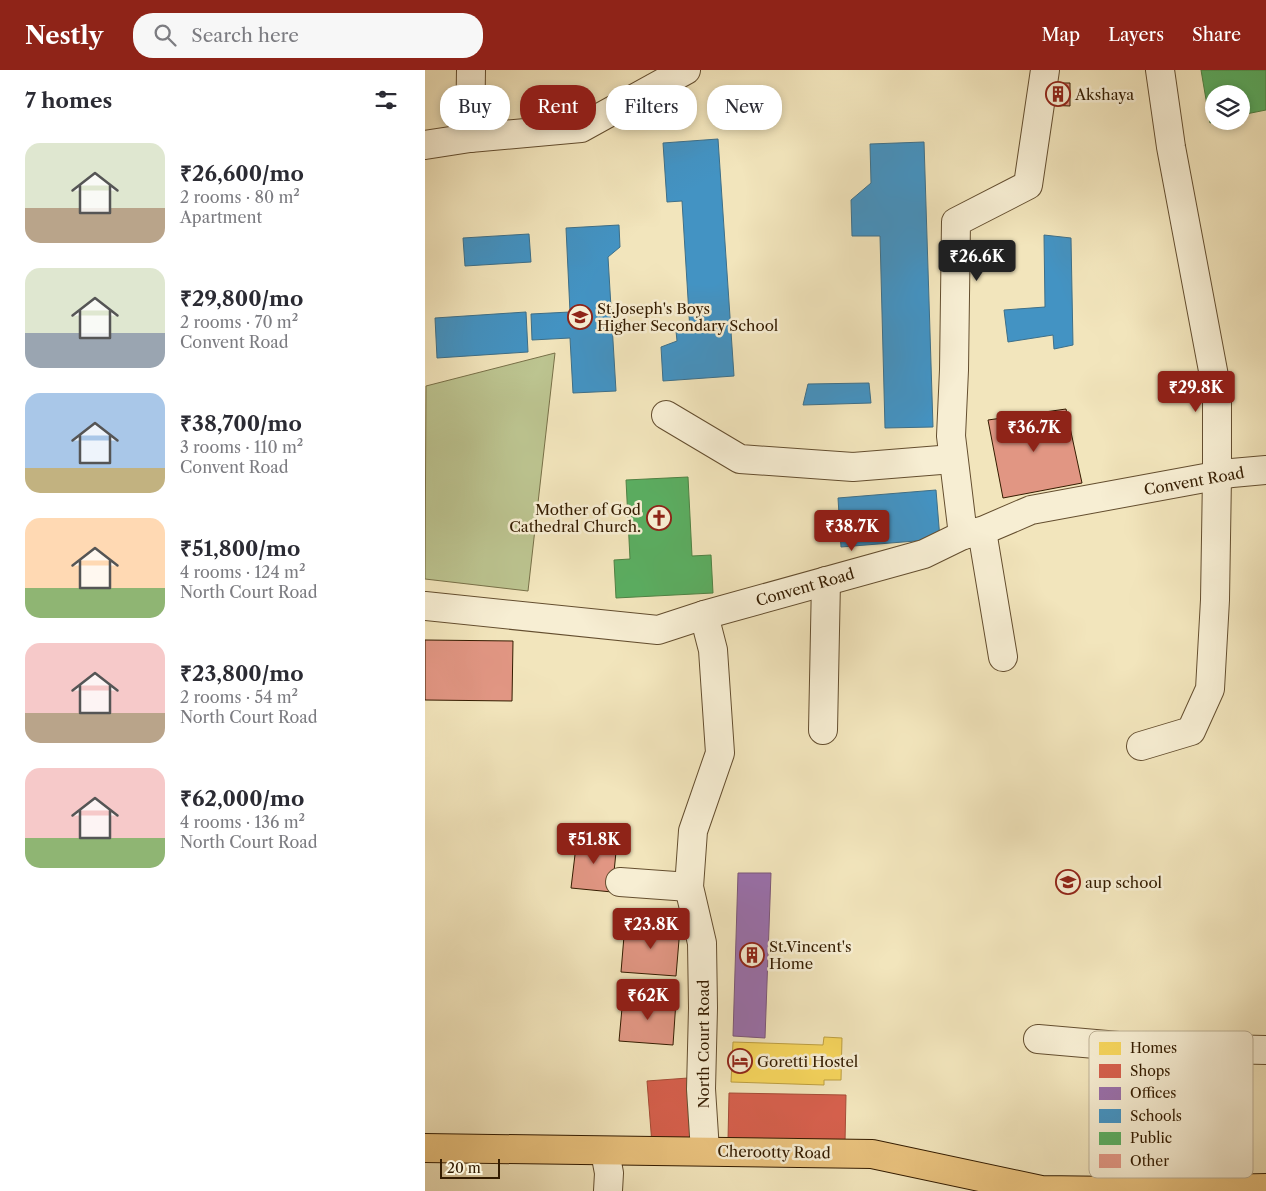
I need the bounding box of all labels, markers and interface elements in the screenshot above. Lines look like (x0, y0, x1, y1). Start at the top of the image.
search box (133, 13, 483, 58)
text: Nestly (25, 21, 103, 50)
icon: search (151, 21, 179, 49)
text: Search here (191, 24, 299, 47)
text: Map (1042, 24, 1080, 46)
text: Layers (1108, 24, 1164, 46)
text: Share (1192, 24, 1241, 46)
building icon: Akshaya (1045, 81, 1071, 107)
chip: Buy (440, 85, 510, 130)
chip: Rent (520, 85, 596, 130)
chip: Filters (606, 85, 697, 130)
chip: New (707, 85, 782, 130)
place label: Akshaya (1074, 85, 1134, 104)
map controls (1205, 85, 1250, 130)
button: layers (1205, 85, 1250, 130)
icon: filters (372, 86, 400, 114)
text: 7 homes (25, 88, 112, 113)
text: ₹26,600/mo (180, 161, 304, 186)
icon: home (65, 163, 125, 223)
text: 2 rooms · 80 m² (180, 187, 300, 207)
text: Apartment (180, 207, 262, 227)
pin: ₹26.6K (936, 240, 1018, 282)
text: ₹26.6K (950, 246, 1004, 266)
text: ₹29,800/mo (180, 286, 303, 311)
icon: home (65, 288, 125, 348)
place label: St.Joseph's Boys Higher Secondary School (597, 299, 779, 335)
school or university icon: St.Joseph's Boys Higher Secondary School (567, 304, 593, 330)
text: 2 rooms · 70 m² (180, 312, 298, 332)
text: Convent Road (180, 332, 288, 352)
pin: ₹29.8K (1155, 370, 1237, 413)
text: ₹29.8K (1169, 377, 1223, 397)
pin: ₹36.7K (993, 410, 1075, 453)
text: ₹38,700/mo (180, 411, 302, 436)
icon: home (65, 413, 125, 473)
text: ₹36.7K (1007, 417, 1061, 437)
text: 3 rooms · 110 m² (180, 437, 303, 457)
text: Convent Road (180, 457, 288, 477)
street label: Convent Road (1142, 463, 1246, 499)
place label: Mother of God Cathedral Church. (509, 500, 641, 536)
church icon: Mother of God Cathedral Church. (646, 505, 672, 531)
pin: ₹38.7K (811, 510, 893, 552)
text: ₹38.7K (825, 516, 879, 536)
text: ₹51,800/mo (180, 536, 300, 561)
icon: home (65, 538, 125, 598)
text: 4 rooms · 124 m² (180, 562, 305, 582)
street label: Convent Road (754, 564, 856, 610)
text: North Court Road (180, 582, 318, 602)
text: ₹23,800/mo (180, 661, 304, 686)
icon: home (65, 663, 125, 723)
text: 2 rooms · 54 m² (180, 687, 298, 707)
text: North Court Road (180, 707, 318, 727)
text: ₹62,000/mo (180, 786, 304, 811)
icon: home (65, 788, 125, 848)
text: 4 rooms · 136 m² (180, 812, 305, 832)
pin: ₹51.8K (553, 822, 635, 865)
text: ₹51.8K (568, 829, 620, 849)
text: North Court Road (180, 832, 318, 852)
school or university icon: aup school (1055, 869, 1081, 895)
place label: aup school (1085, 873, 1163, 892)
pin: ₹23.8K (610, 908, 692, 950)
text: ₹23.8K (624, 914, 678, 934)
place label: St.Vincent's Home (769, 937, 851, 973)
building icon: St.Vincent's Home (739, 942, 765, 968)
pin: ₹62K (618, 978, 678, 1021)
street label: North Court Road (694, 980, 713, 1108)
text: ₹62K (628, 985, 668, 1005)
legend (1089, 1031, 1253, 1178)
text: Homes (1130, 1039, 1177, 1057)
hotel icon: Goretti Hostel (727, 1048, 753, 1074)
place label: Goretti Hostel (757, 1052, 859, 1071)
text: Shops (1130, 1062, 1170, 1080)
text: Offices (1130, 1084, 1176, 1102)
text: Schools (1130, 1107, 1182, 1125)
text: Public (1130, 1129, 1172, 1147)
street label: Cherootty Road (717, 1142, 831, 1162)
text: Other (1130, 1152, 1169, 1170)
scale bar (440, 1156, 500, 1179)
text: 20 m (447, 1159, 481, 1177)

